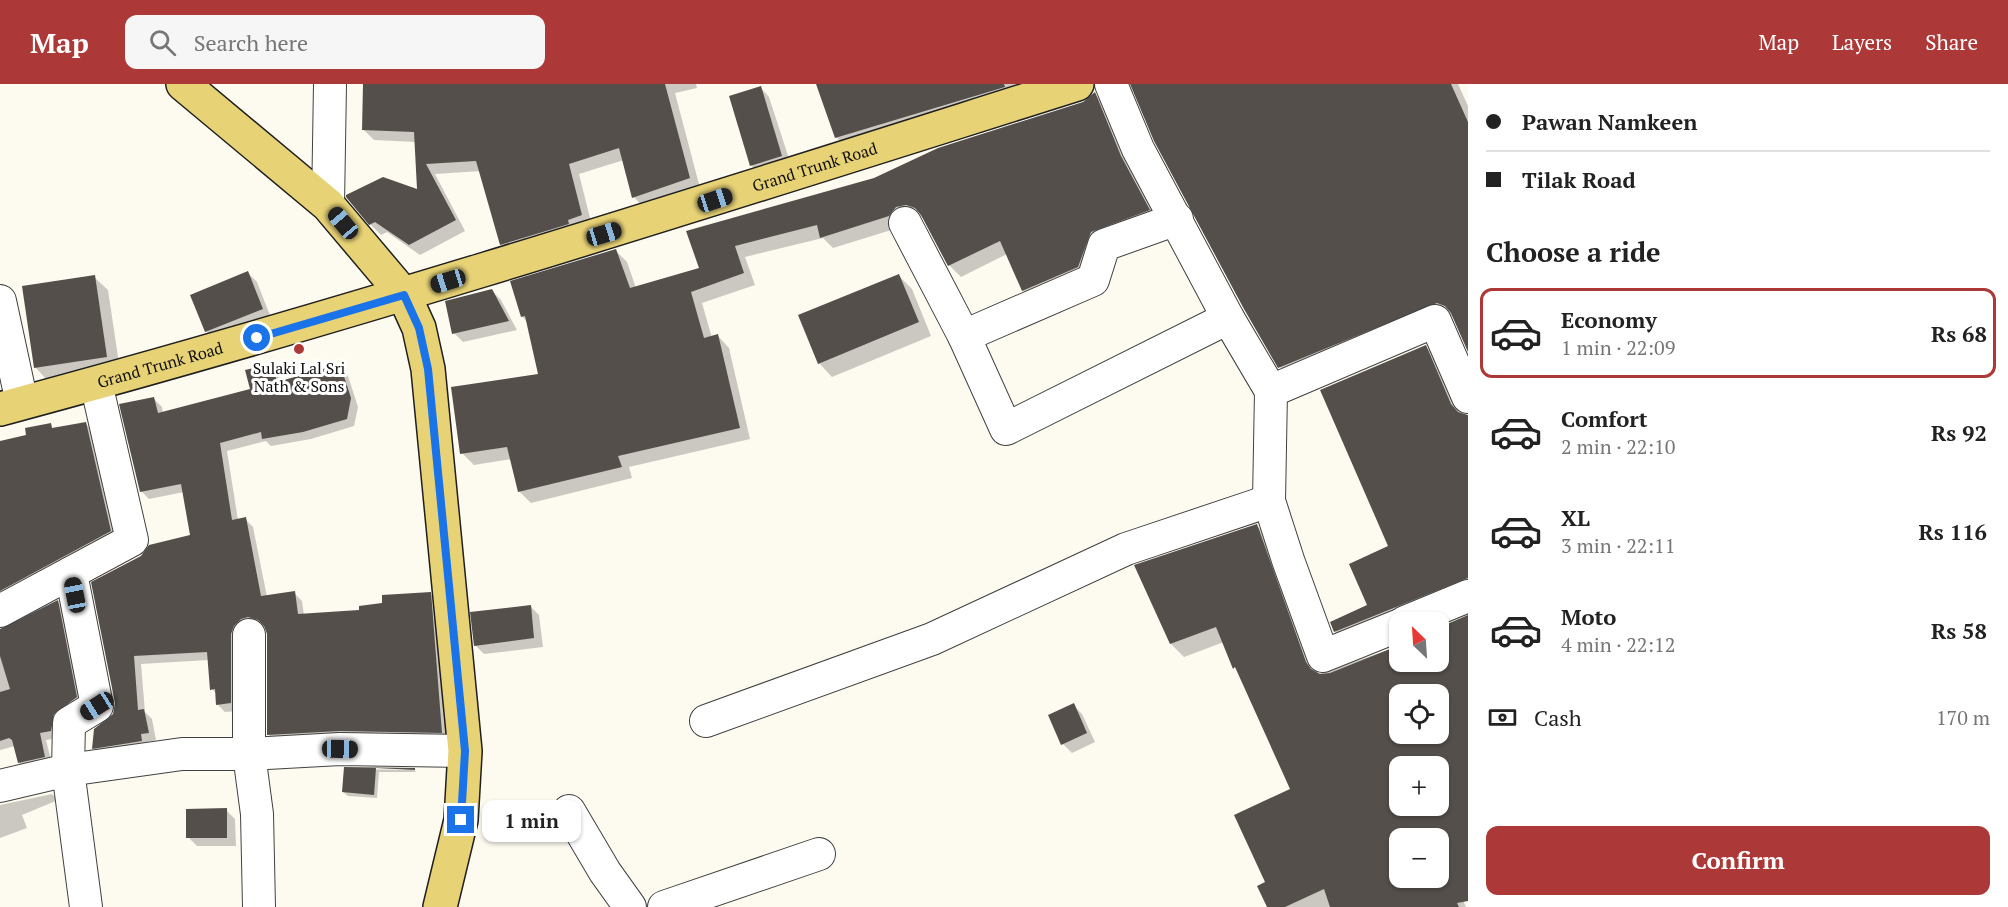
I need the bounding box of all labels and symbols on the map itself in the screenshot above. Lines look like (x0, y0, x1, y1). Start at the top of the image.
street label: Grand Trunk Road (750, 137, 880, 197)
car (695, 186, 735, 214)
car (325, 203, 361, 243)
car (584, 220, 624, 248)
car (428, 267, 468, 295)
route start (243, 324, 270, 351)
street label: Grand Trunk Road (95, 337, 226, 393)
marker: Sulaki Lal Sri Nath & Sons (292, 342, 306, 356)
place label: Sulaki Lal Sri Nath & Sons (253, 357, 346, 397)
car (63, 576, 87, 614)
north arrow (1389, 612, 1449, 672)
car (77, 689, 117, 723)
car (322, 740, 358, 758)
callout: 1 min (482, 799, 581, 841)
route end (447, 806, 474, 833)

